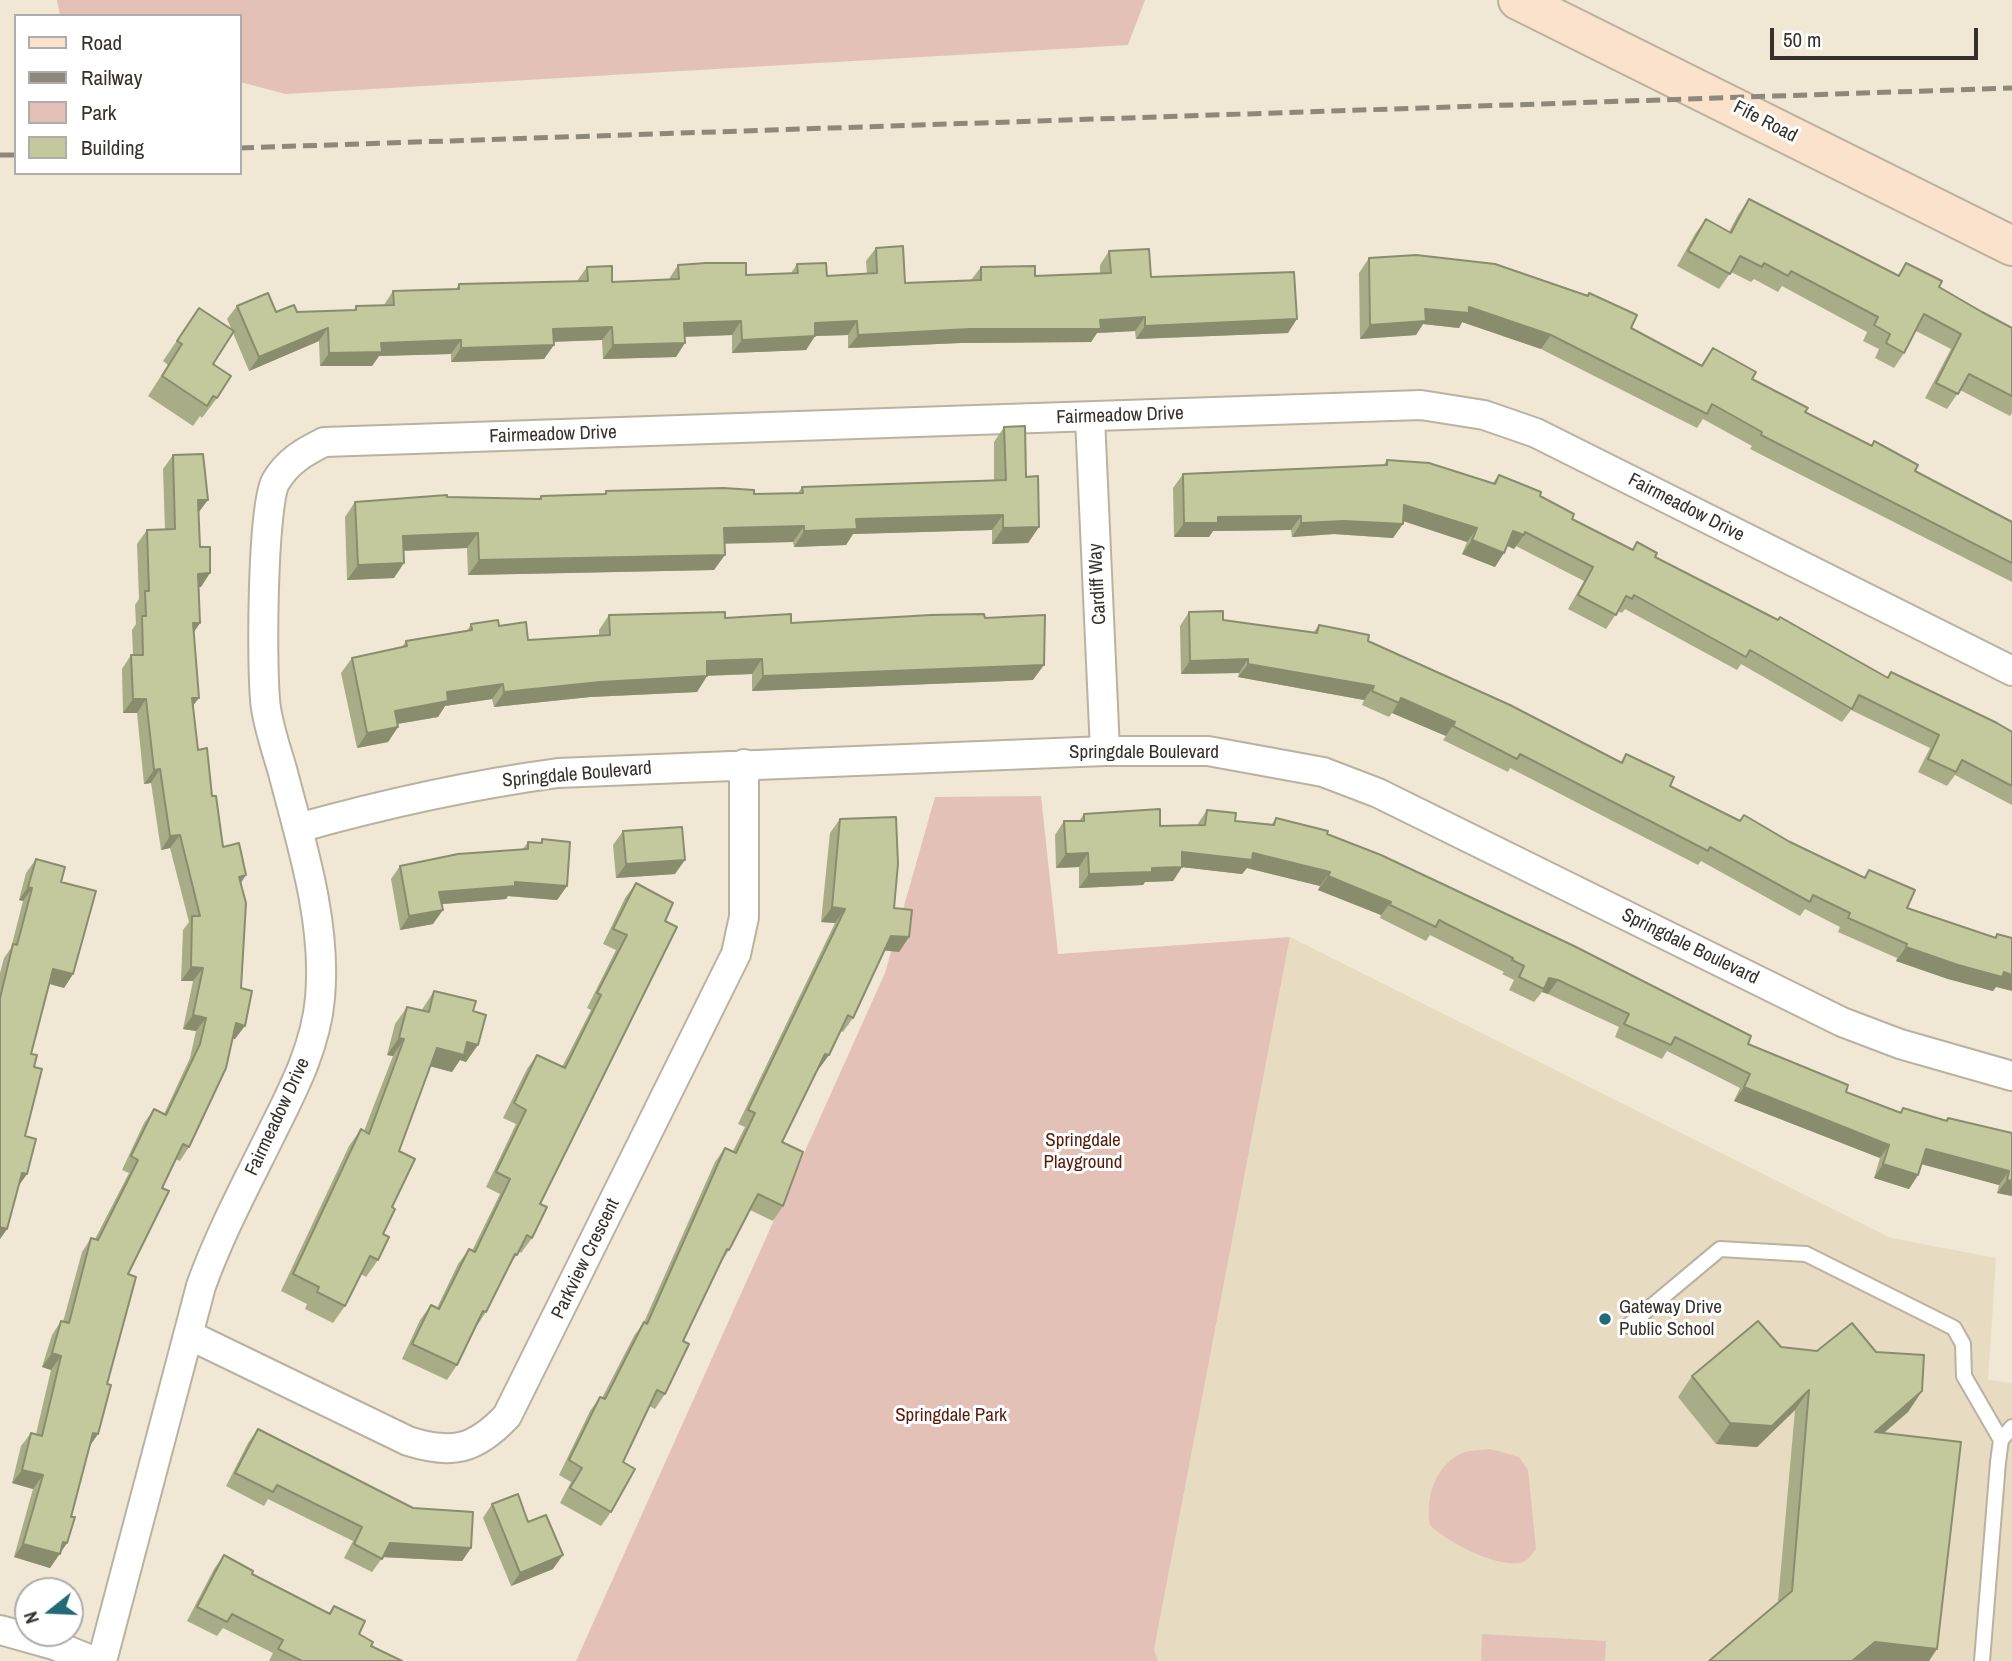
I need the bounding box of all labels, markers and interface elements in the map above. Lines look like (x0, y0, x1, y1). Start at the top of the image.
legend (14, 14, 242, 175)
scale bar (1774, 14, 1982, 58)
text: 50 m (1783, 25, 1821, 54)
text: Road (81, 28, 122, 57)
text: Railway (81, 63, 142, 92)
street label: Fife Road (1729, 96, 1801, 148)
text: Park (81, 98, 116, 127)
text: Building (81, 133, 144, 162)
street label: Fairmeadow Drive (1056, 402, 1184, 430)
street label: Fairmeadow Drive (489, 421, 617, 449)
street label: Fairmeadow Drive (1624, 469, 1748, 547)
street label: Cardiff Way (1084, 543, 1112, 625)
street label: Springdale Boulevard (1069, 742, 1219, 764)
street label: Springdale Boulevard (501, 757, 653, 793)
street label: Springdale Boulevard (1618, 904, 1762, 990)
street label: Fairmeadow Drive (241, 1054, 315, 1180)
park label: Springdale Playground (1044, 1130, 1122, 1174)
street label: Parkview Crescent (547, 1195, 625, 1323)
place label: Gateway Drive Public School (1619, 1297, 1722, 1341)
marker: Gateway Drive Public School (1597, 1311, 1613, 1327)
park label: Springdale Park (895, 1405, 1007, 1427)
north arrow (14, 1577, 84, 1647)
text: N (17, 1609, 45, 1627)

